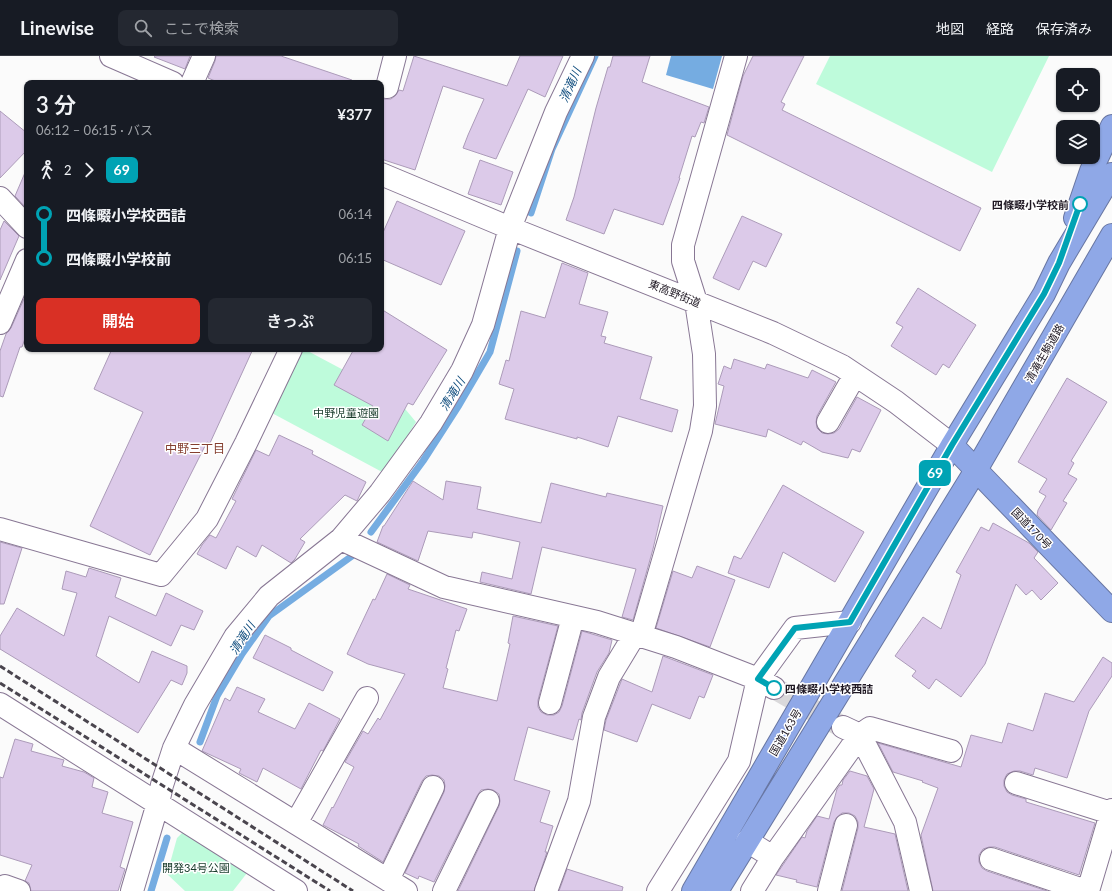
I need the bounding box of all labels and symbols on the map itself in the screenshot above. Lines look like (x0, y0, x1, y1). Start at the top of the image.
water label: 清滝川 (556, 64, 585, 105)
marker: 四條畷小学校前 (1072, 196, 1088, 212)
place label: 四條畷小学校前 (992, 198, 1069, 211)
street label: 東高野街道 (647, 277, 703, 309)
street label: 清滝生駒道路 (1022, 321, 1066, 385)
water label: 清滝川 (436, 373, 469, 413)
park label: 中野児童遊園 (313, 406, 379, 419)
district label: 中野三丁目 (165, 441, 225, 456)
line badge: 69 (917, 460, 953, 486)
street label: 国道170号 (1009, 505, 1055, 551)
water label: 清滝川 (226, 617, 259, 657)
marker: 四條畷小学校西詰 (766, 680, 782, 696)
place label: 四條畷小学校西詰 (785, 682, 873, 695)
street label: 国道163号 (766, 706, 804, 758)
park label: 開発34号公園 (162, 861, 230, 874)

